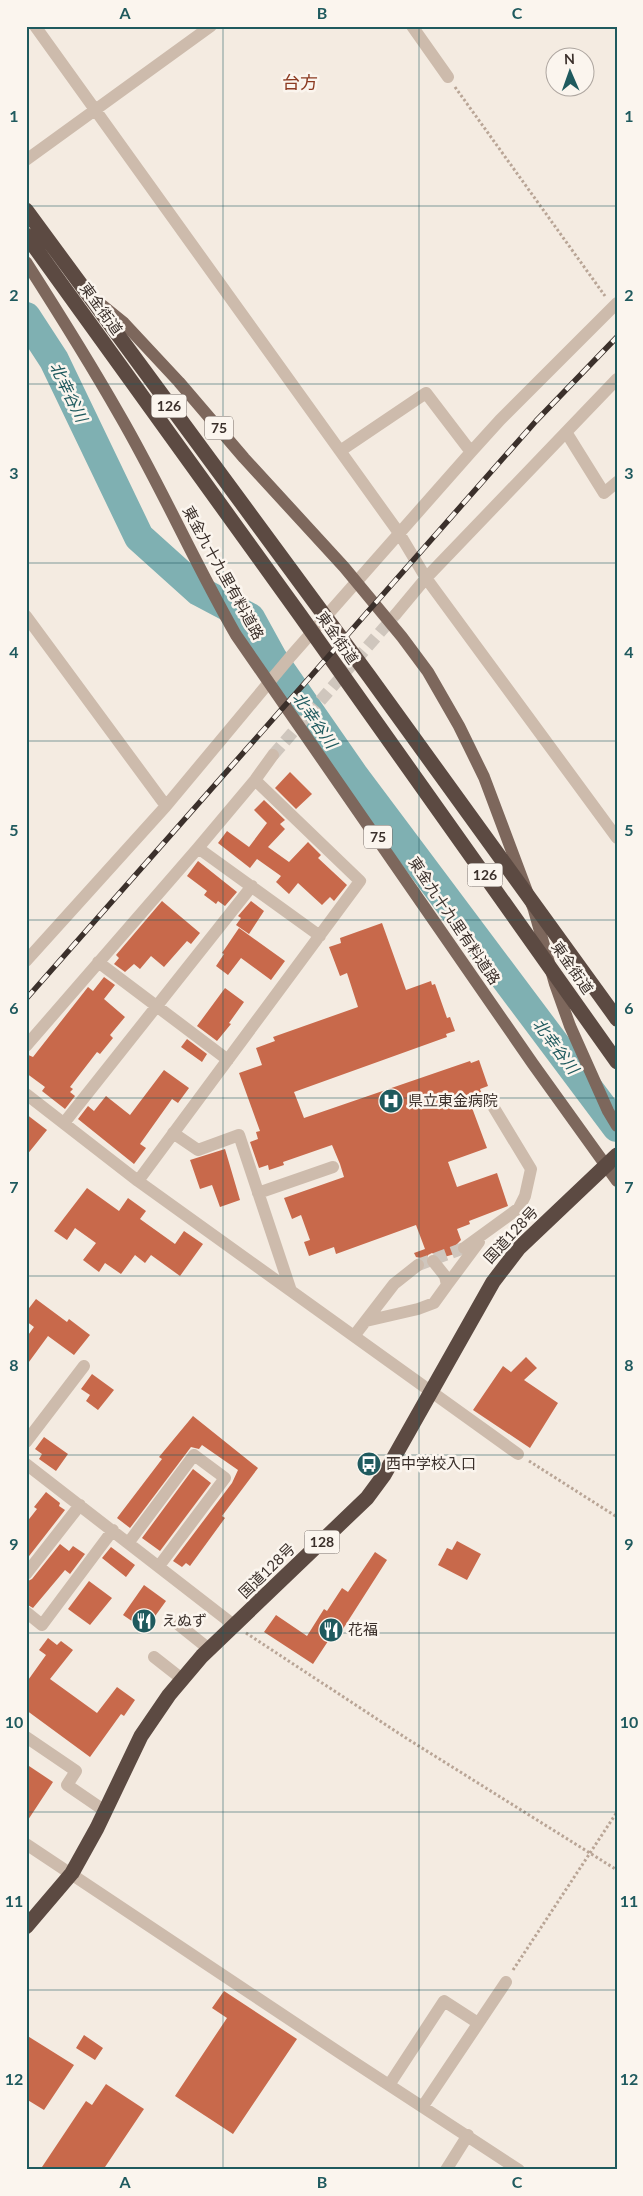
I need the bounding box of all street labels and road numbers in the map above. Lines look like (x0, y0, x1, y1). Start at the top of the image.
street label: 東金街道 (77, 279, 127, 338)
road number: 126 (152, 394, 186, 418)
road number: 75 (205, 416, 233, 439)
street label: 東金九十九里有料道路 (180, 503, 268, 642)
street label: 東金街道 (313, 608, 362, 667)
road number: 75 (364, 826, 392, 849)
street label: 東金九十九里有料道路 (405, 853, 504, 988)
road number: 126 (468, 864, 502, 886)
street label: 東金街道 (548, 938, 597, 997)
street label: 国道128号 (479, 1202, 541, 1266)
road number: 128 (304, 1530, 340, 1554)
street label: 国道128号 (234, 1539, 298, 1601)

